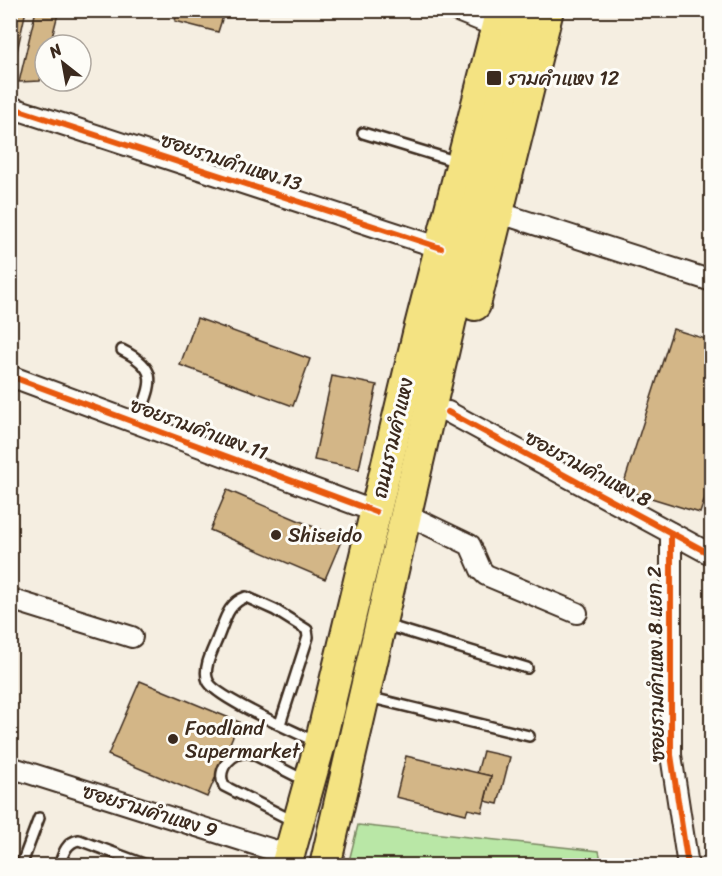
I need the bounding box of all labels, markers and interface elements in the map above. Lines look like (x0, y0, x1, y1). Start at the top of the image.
north arrow (33, 33, 93, 93)
text: N (42, 35, 69, 66)
place label: รามคำแหง 12 (508, 61, 620, 96)
marker: รามคำแหง 12 (485, 69, 503, 87)
street label: ซอยรามคำแหง 13 (156, 123, 306, 201)
street label: ถนนรามคำแหง (362, 374, 424, 502)
street label: ซอยรามคำแหง 11 (125, 388, 273, 470)
street label: ซอยรามคำแหง 8 (518, 421, 658, 517)
place label: Shiseido (288, 518, 362, 553)
marker: Shiseido (269, 528, 283, 542)
street label: ซอยรามคำแหง 8 แยก 2 (637, 565, 675, 762)
place label: Foodland Supermarket (185, 711, 301, 769)
marker: Foodland Supermarket (166, 732, 180, 746)
street label: ซอยรามคำแหง 9 (78, 774, 222, 848)

